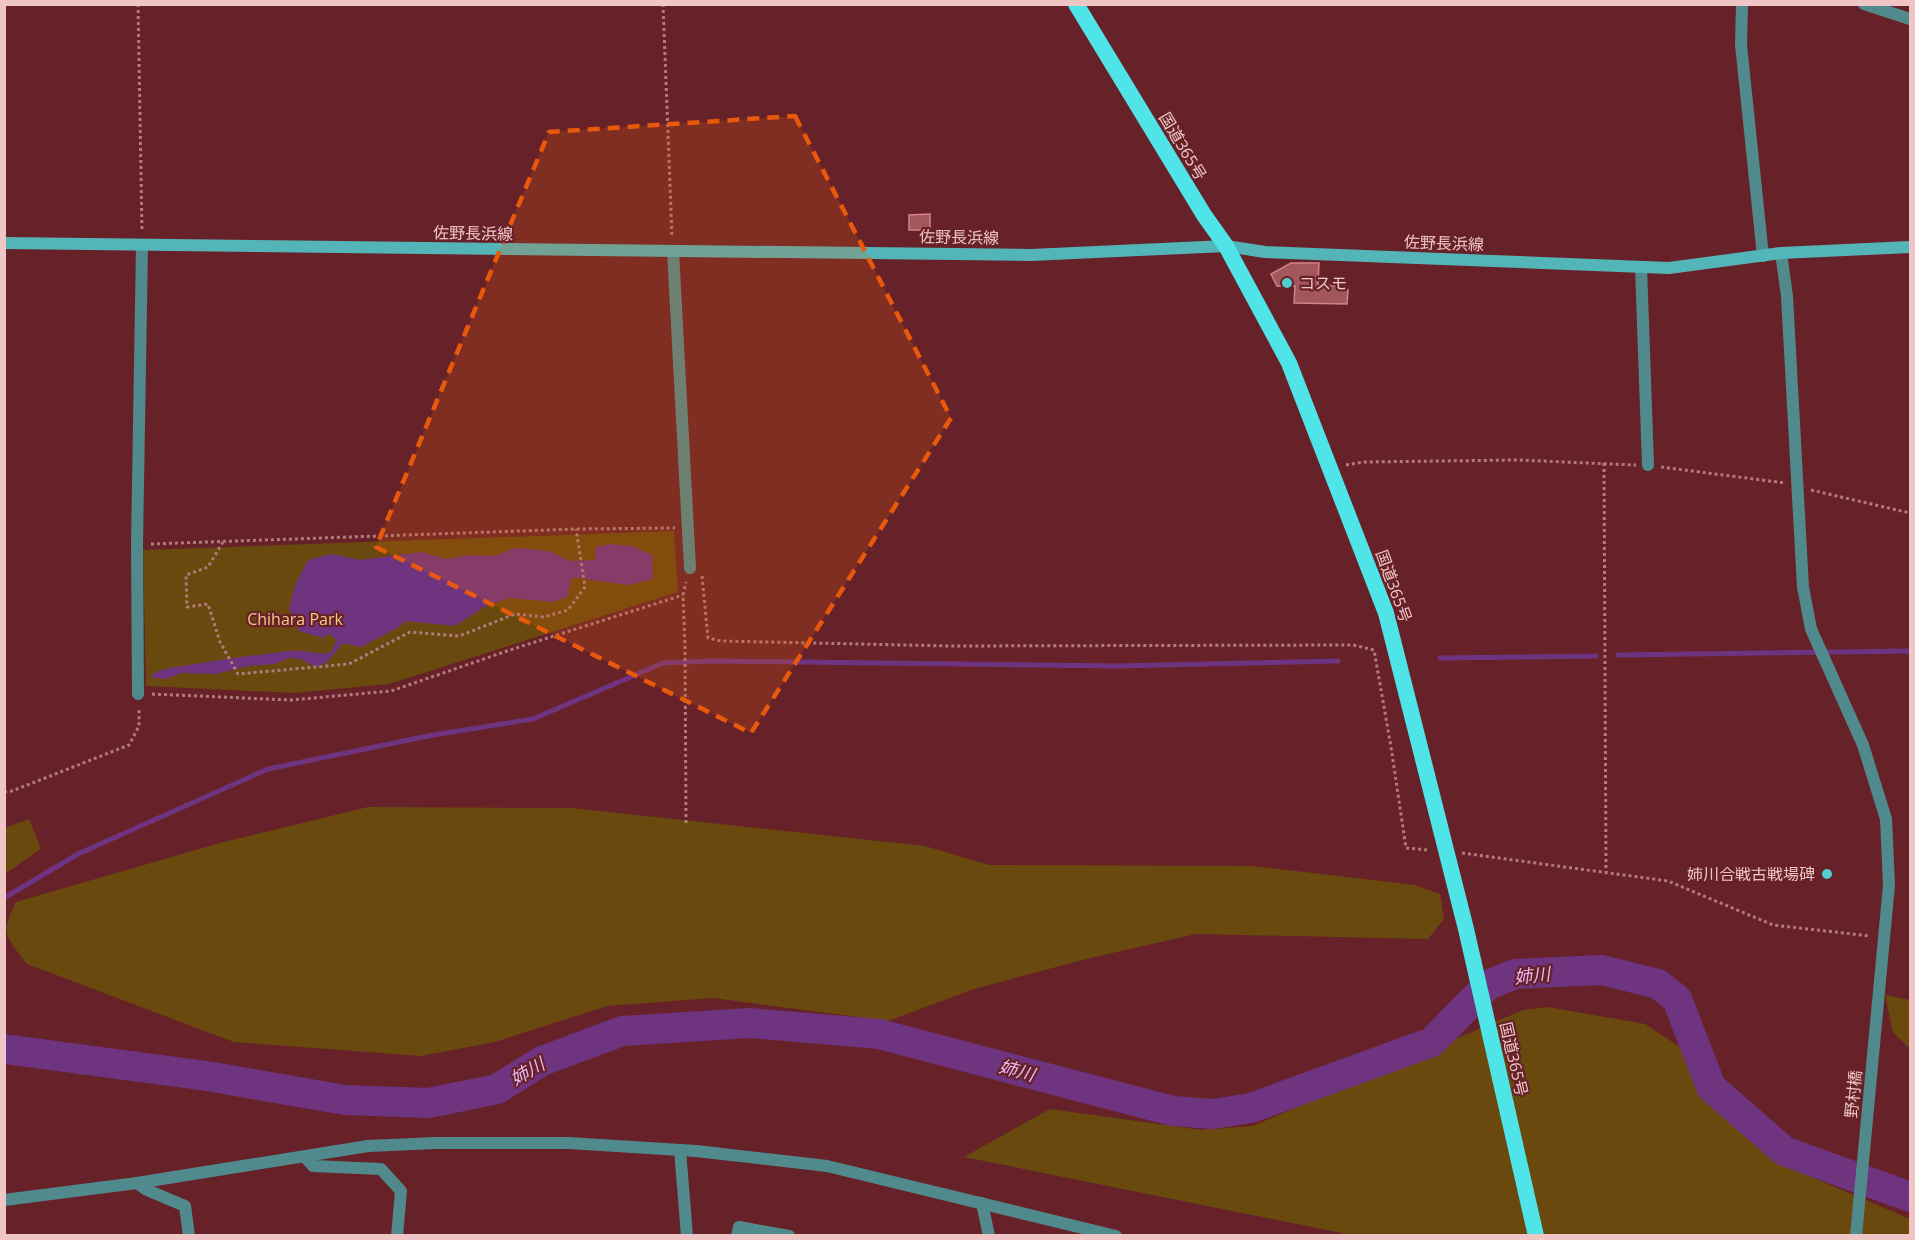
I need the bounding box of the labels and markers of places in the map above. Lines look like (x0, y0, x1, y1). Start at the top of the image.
place label: コスモ (1299, 272, 1347, 294)
marker: コスモ (1280, 276, 1294, 290)
place label: 姉川合戦古戦場碑 (1687, 863, 1815, 885)
marker: 姉川合戦古戦場碑 (1820, 867, 1834, 881)

